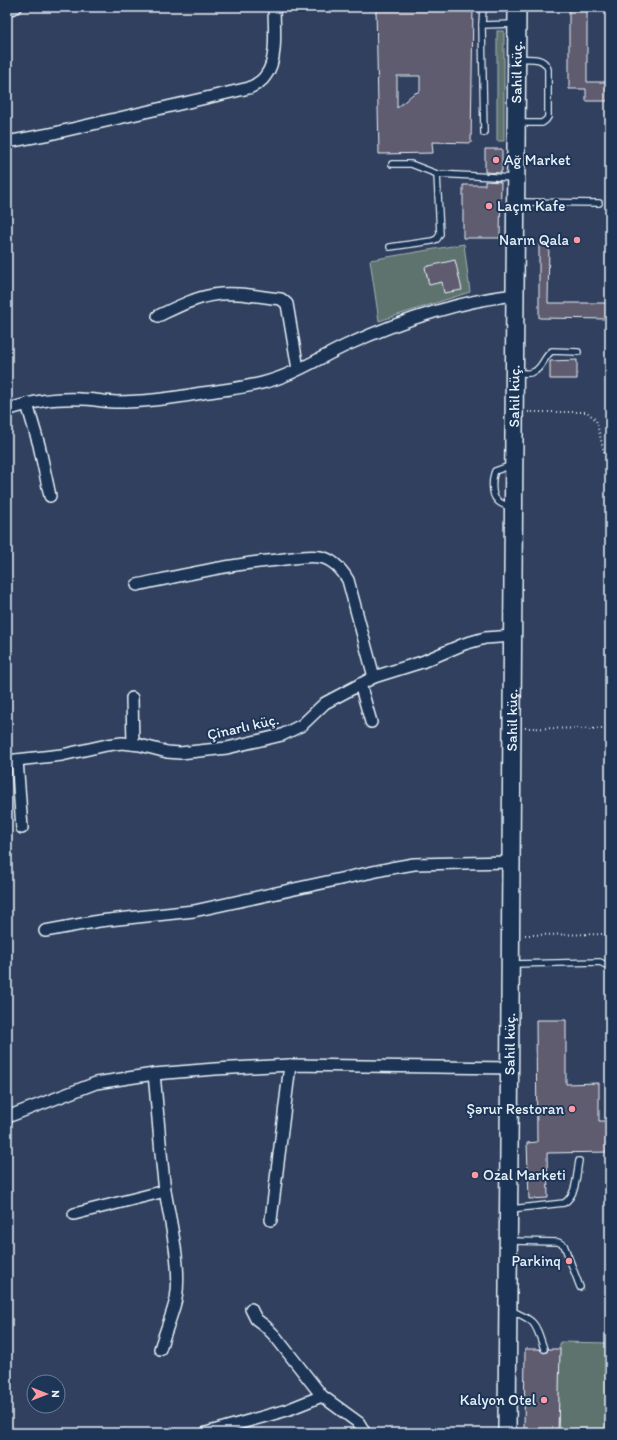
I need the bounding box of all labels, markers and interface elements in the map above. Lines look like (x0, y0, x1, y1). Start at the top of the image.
street label: Sahil küç. (507, 41, 526, 103)
place label: Ağ Market (504, 151, 571, 169)
marker: Ağ Market (491, 155, 501, 165)
place label: Laçın Kafe (497, 197, 565, 215)
marker: Laçın Kafe (484, 201, 494, 211)
place label: Narın Qala (499, 231, 570, 249)
marker: Narın Qala (572, 235, 582, 245)
street label: Sahil küç. (505, 365, 523, 427)
street label: Sahil küç. (503, 689, 521, 751)
street label: Çinarlı küç. (205, 710, 281, 744)
street label: Sahil küç. (501, 1013, 519, 1075)
place label: Şərur Restoran (467, 1100, 564, 1118)
marker: Şərur Restoran (567, 1104, 577, 1114)
place label: Ozal Marketi (483, 1166, 566, 1184)
marker: Ozal Marketi (470, 1170, 480, 1180)
place label: Parkinq (511, 1252, 561, 1270)
marker: Parkinq (564, 1256, 574, 1266)
north arrow (26, 1374, 66, 1414)
text: N (49, 1390, 62, 1398)
place label: Kalyon Otel (460, 1391, 537, 1409)
marker: Kalyon Otel (539, 1395, 549, 1405)

